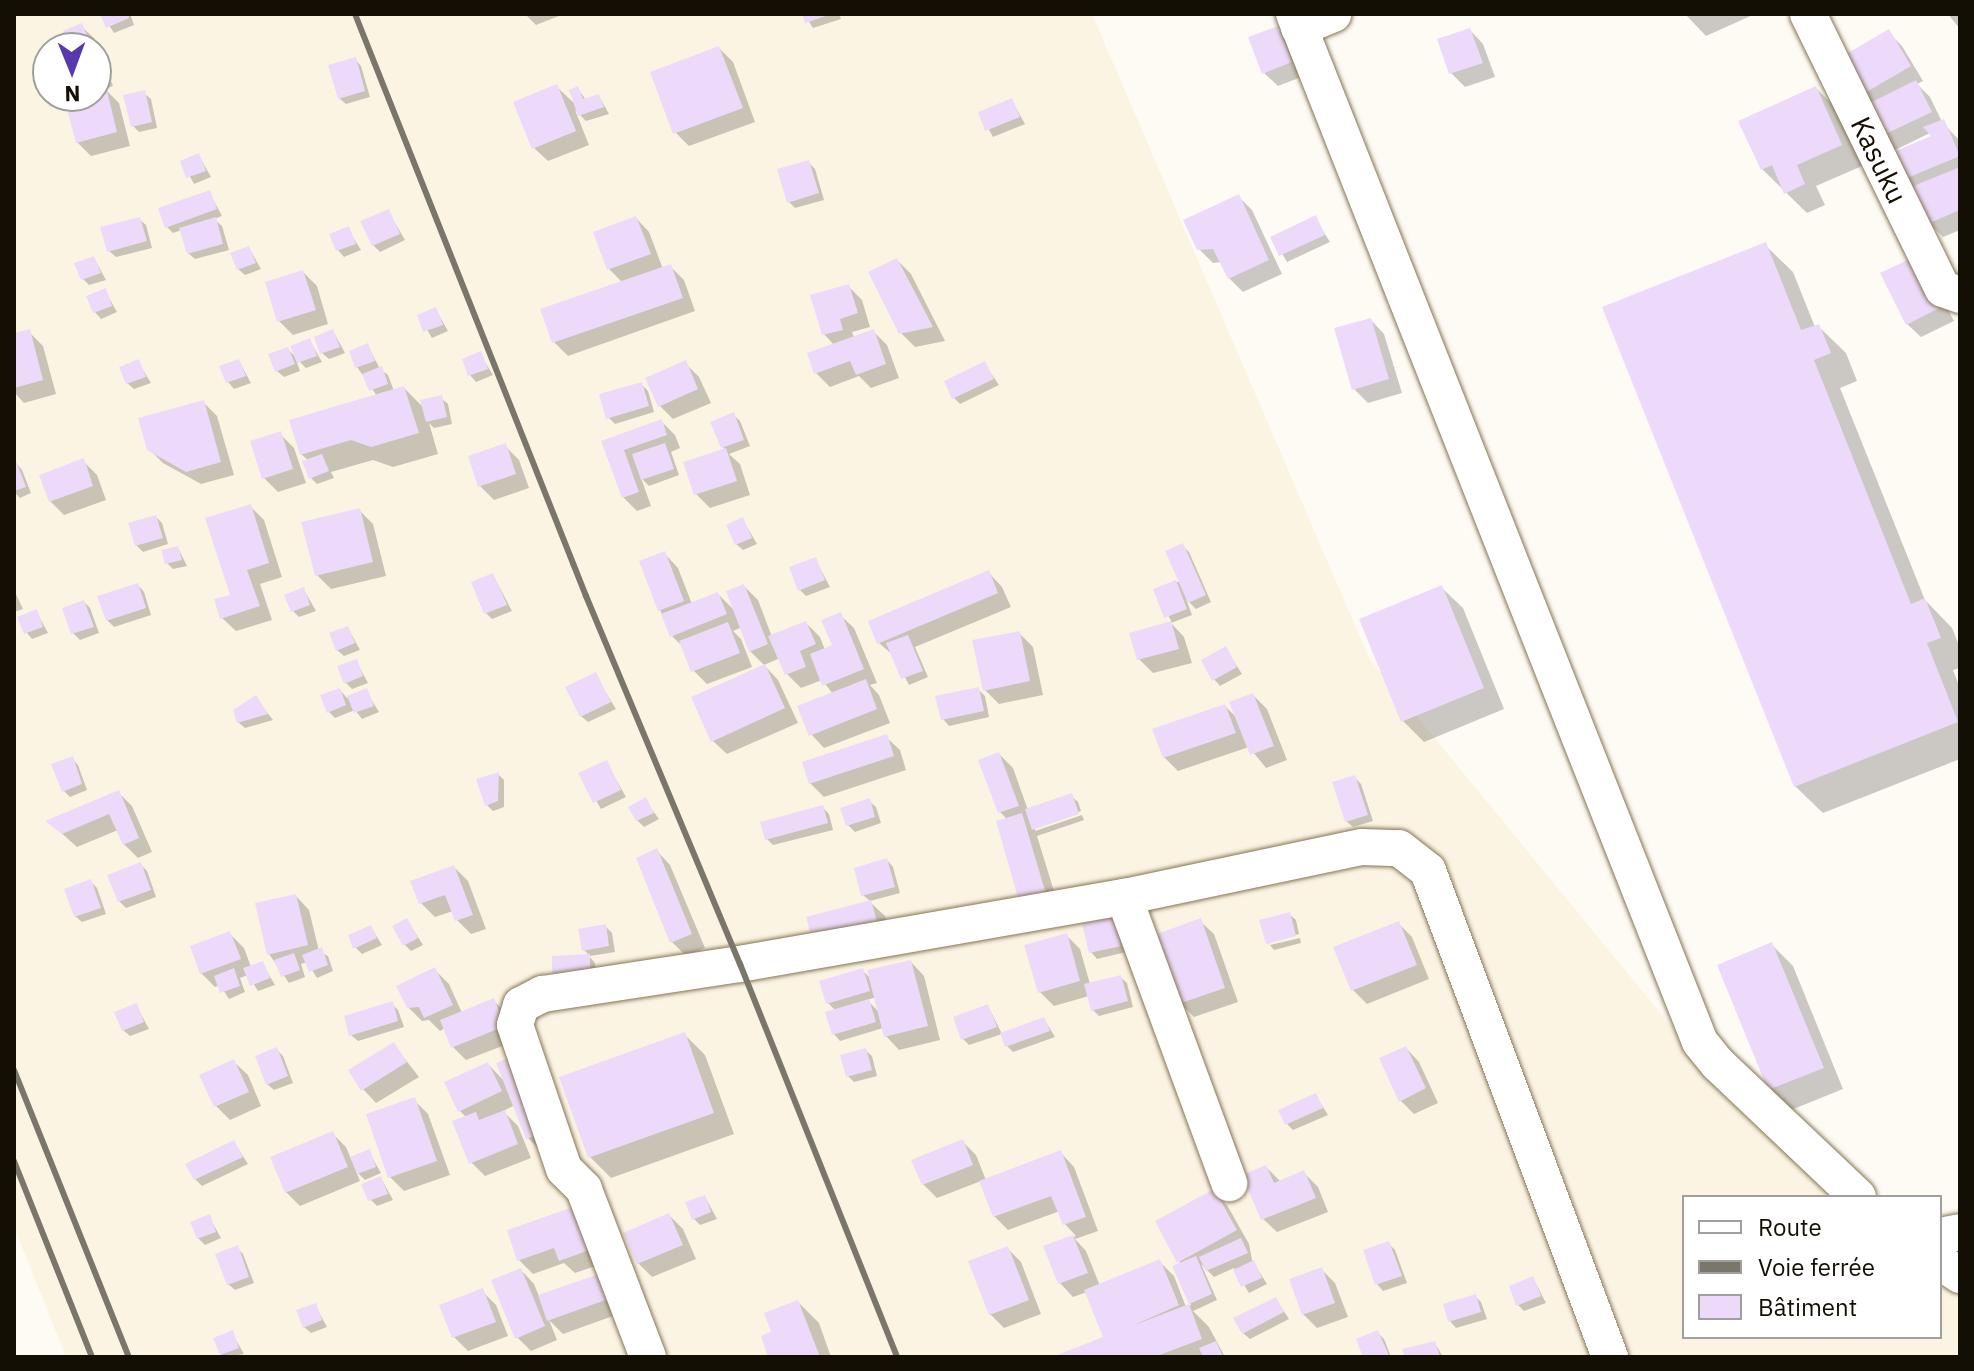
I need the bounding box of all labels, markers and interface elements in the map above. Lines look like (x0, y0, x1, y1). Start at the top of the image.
north arrow (32, 32, 112, 112)
text: N (64, 80, 81, 109)
street label: Kasuku (1844, 111, 1914, 209)
legend (1682, 1195, 1942, 1339)
text: Route (1758, 1211, 1822, 1243)
text: Voie ferrée (1758, 1251, 1875, 1283)
text: Bâtiment (1758, 1291, 1857, 1323)

